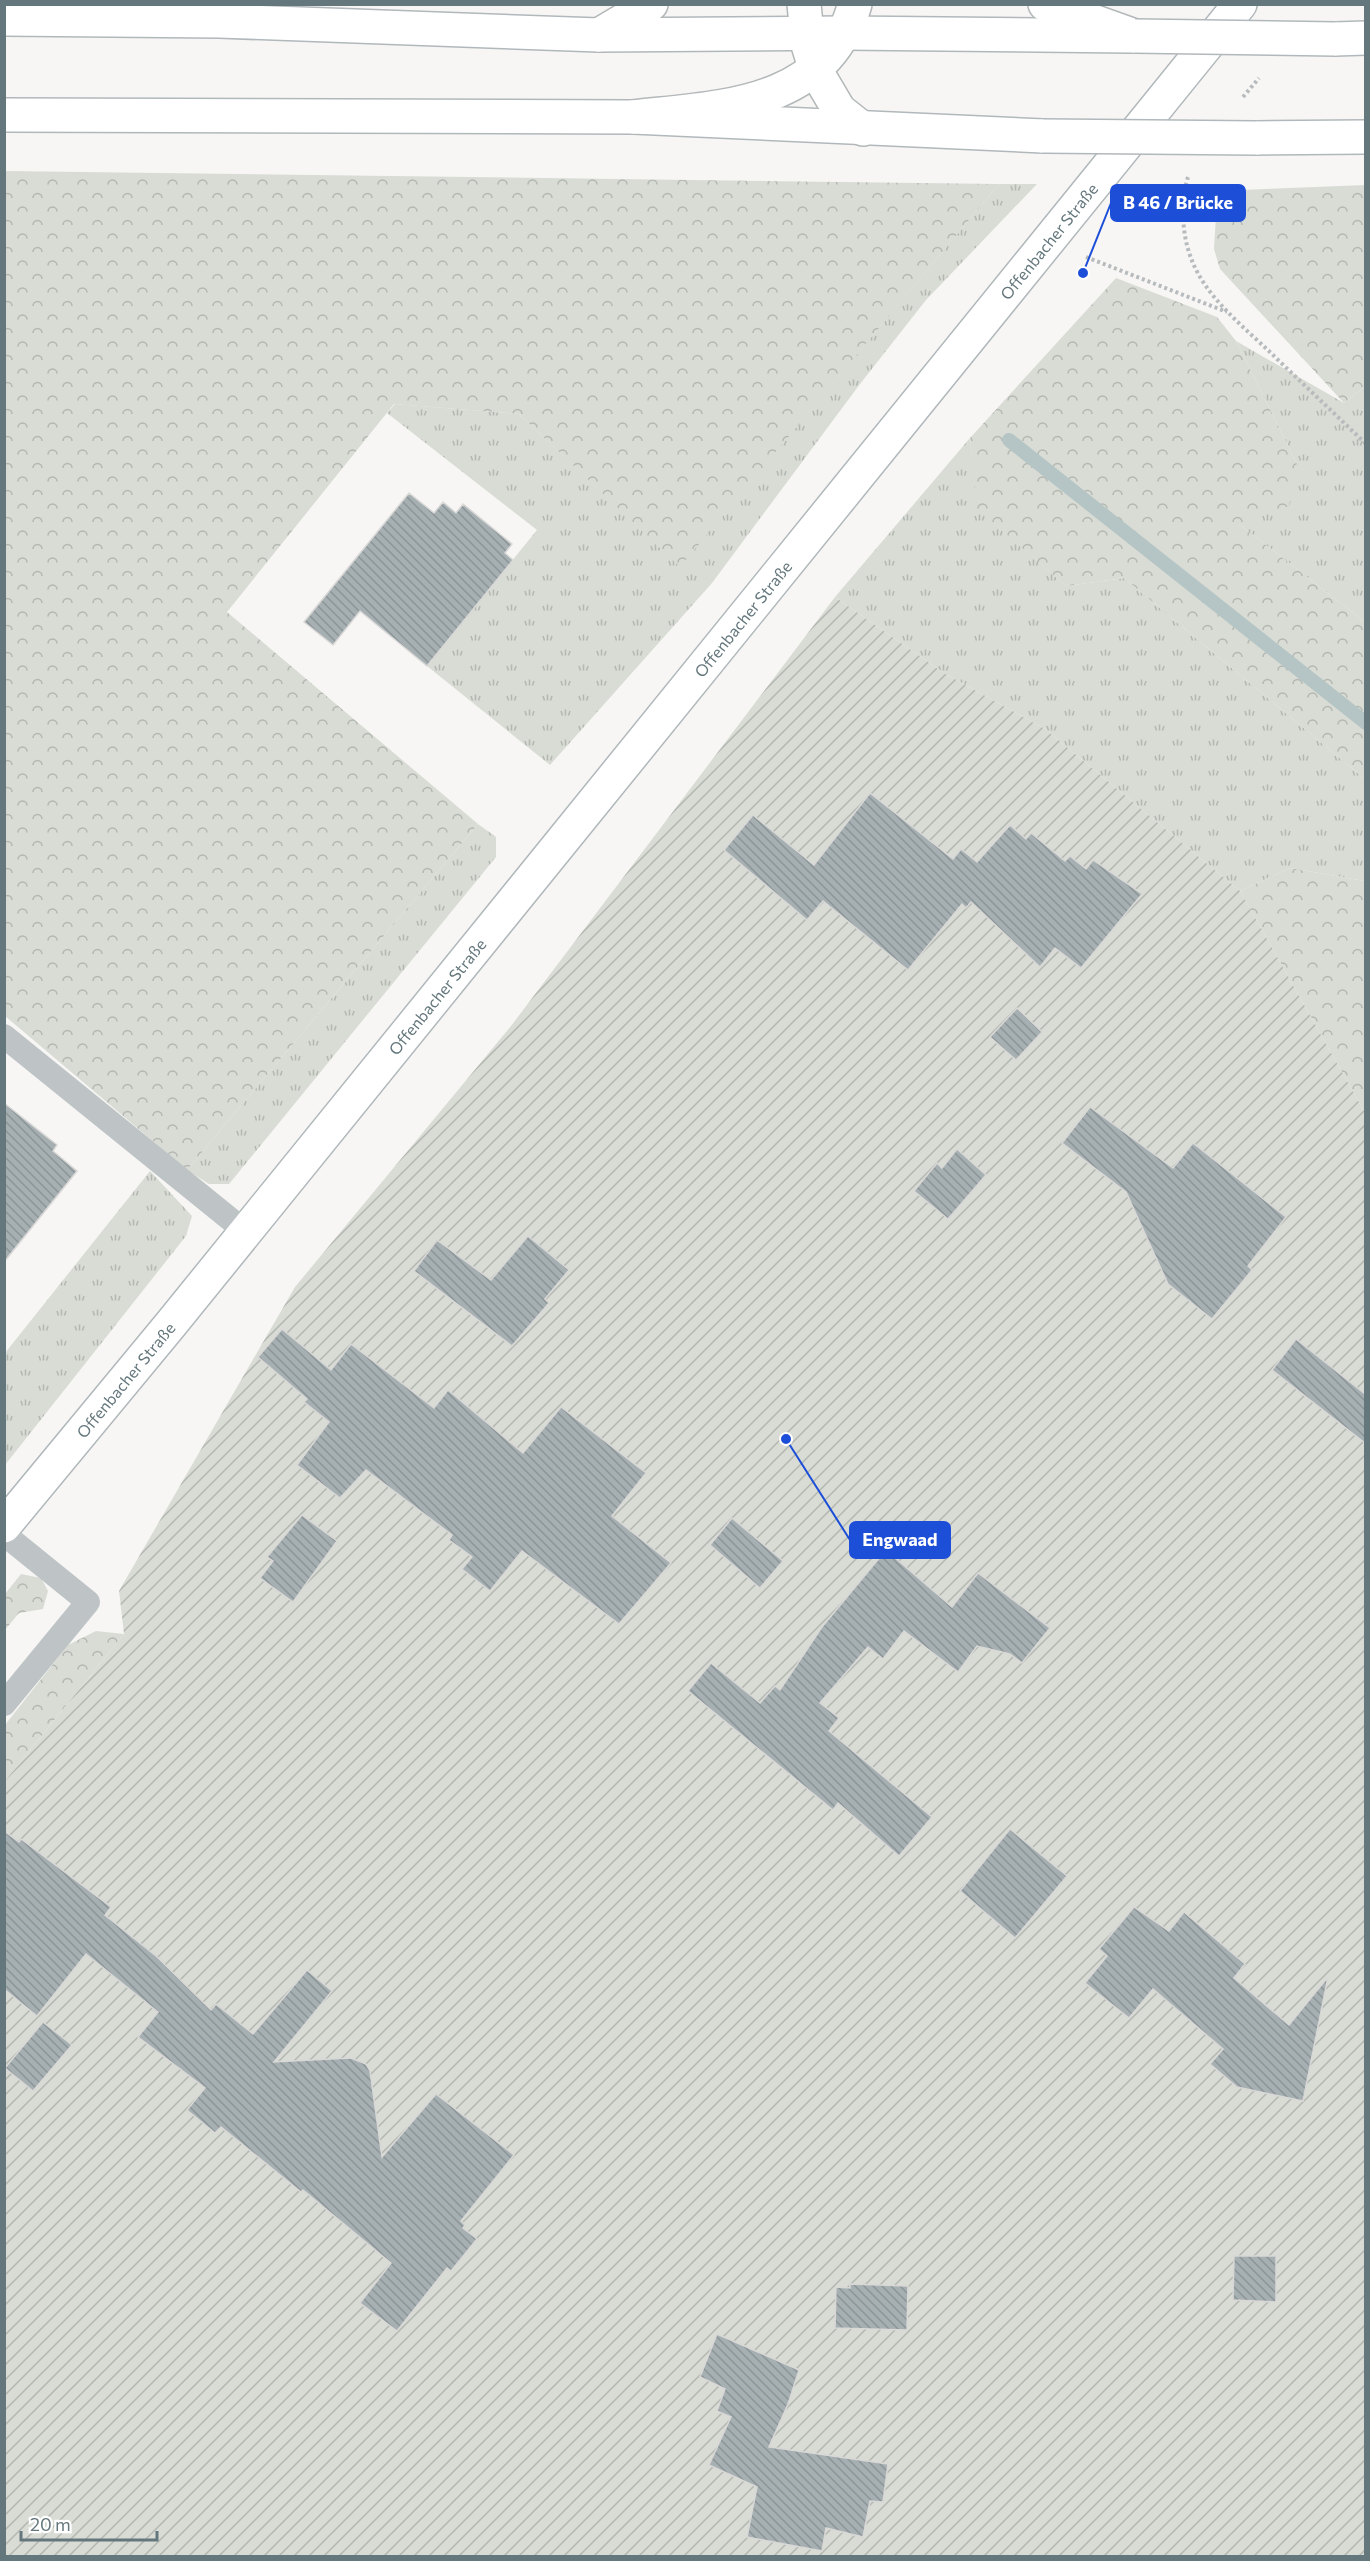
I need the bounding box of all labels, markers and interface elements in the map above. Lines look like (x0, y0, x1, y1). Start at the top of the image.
street label: Offenbacher Straße (996, 179, 1101, 303)
callout: B 46 / Brücke (1111, 185, 1245, 221)
text: B 46 / Brücke (1123, 191, 1233, 213)
street label: Offenbacher Straße (690, 557, 795, 680)
street label: Offenbacher Straße (384, 934, 489, 1058)
street label: Offenbacher Straße (72, 1318, 178, 1441)
callout: Engwaad (850, 1522, 950, 1558)
text: Engwaad (862, 1528, 938, 1550)
scale bar (21, 2504, 158, 2542)
text: 20 m (30, 2513, 71, 2535)

